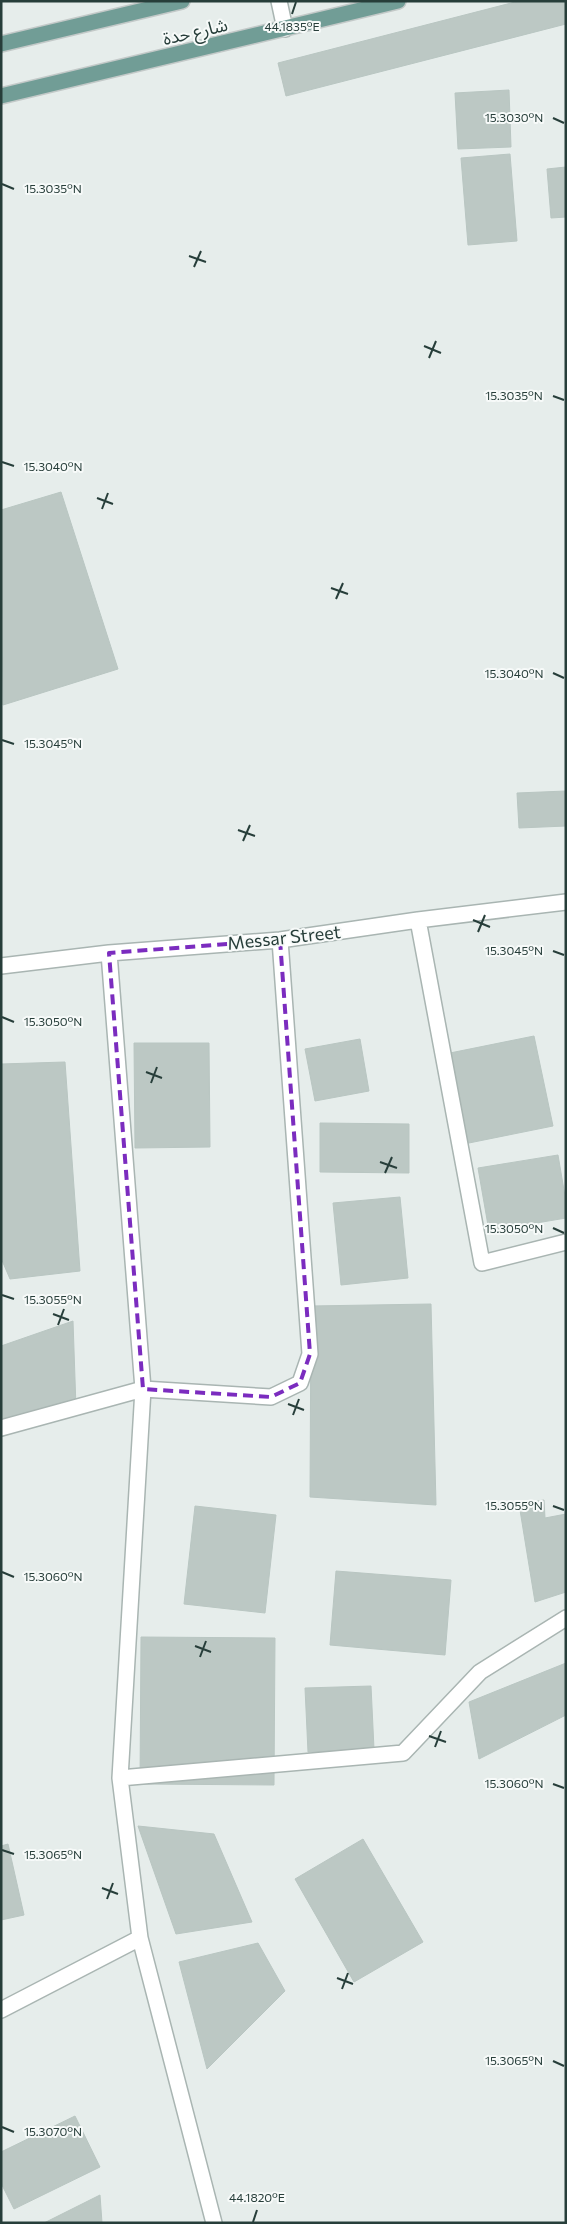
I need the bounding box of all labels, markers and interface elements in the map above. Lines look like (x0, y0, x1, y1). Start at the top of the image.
street label: شارع حدة (160, 13, 231, 53)
text: 44.1835°E (264, 19, 320, 33)
text: 15.3030°N (485, 110, 543, 124)
text: 15.3035°N (24, 181, 82, 195)
text: 15.3035°N (485, 388, 543, 402)
text: 15.3040°N (23, 459, 83, 473)
text: 15.3040°N (484, 666, 544, 680)
text: 15.3045°N (24, 736, 82, 750)
street label: Messar Street (226, 920, 342, 954)
text: 15.3045°N (485, 943, 543, 957)
text: 15.3050°N (24, 1014, 82, 1028)
text: 15.3050°N (485, 1221, 543, 1235)
text: 15.3055°N (24, 1292, 82, 1306)
text: 15.3055°N (485, 1498, 543, 1512)
text: 15.3060°N (23, 1569, 83, 1583)
text: 15.3060°N (484, 1776, 544, 1790)
text: 15.3065°N (24, 1847, 82, 1861)
text: 15.3065°N (485, 2053, 543, 2067)
text: 15.3070°N (24, 2124, 82, 2138)
text: 44.1820°E (229, 2190, 285, 2204)

